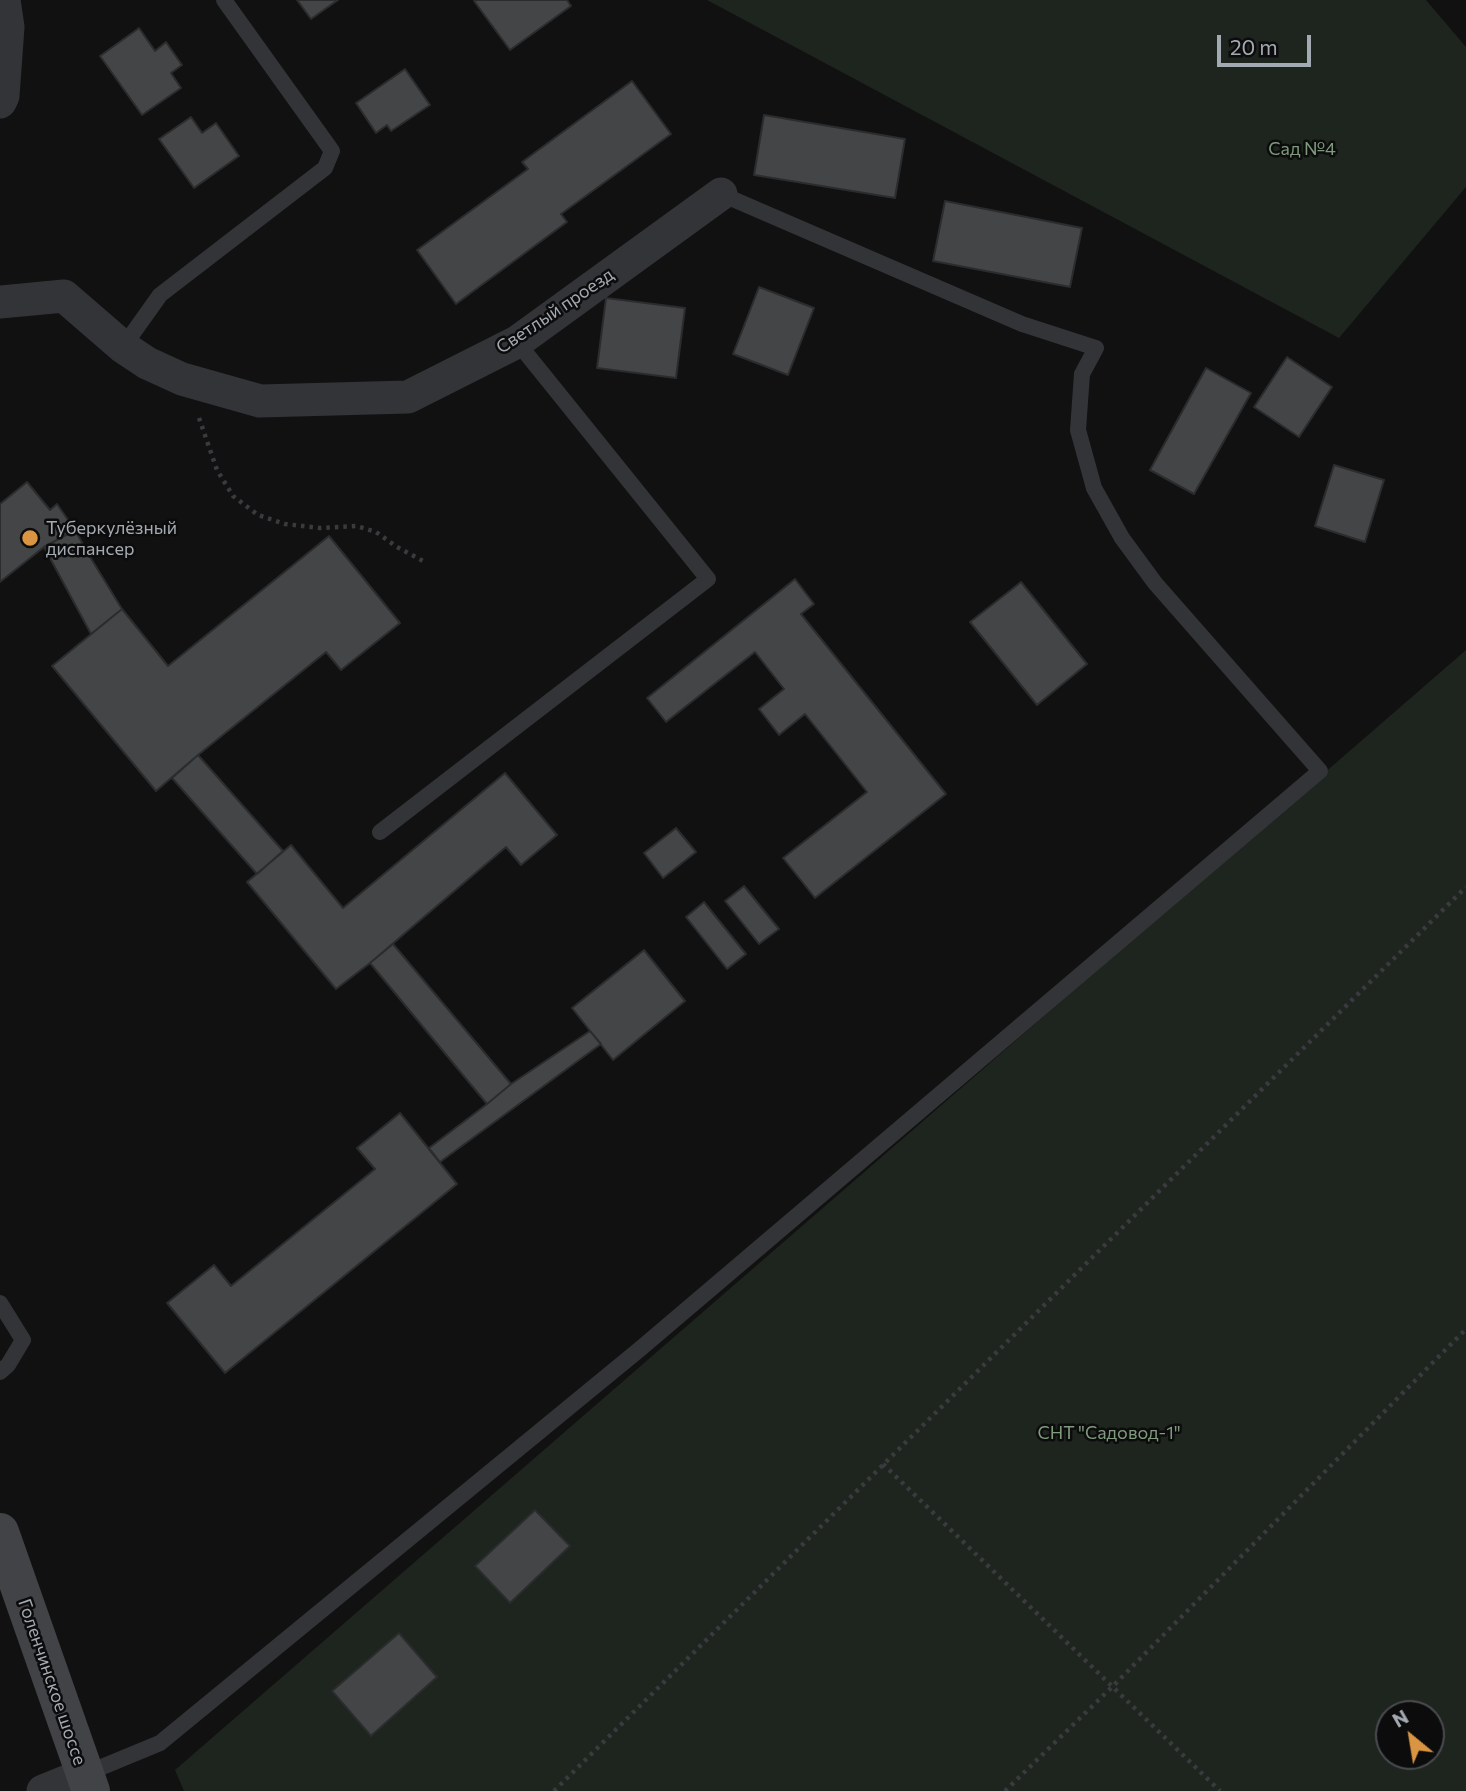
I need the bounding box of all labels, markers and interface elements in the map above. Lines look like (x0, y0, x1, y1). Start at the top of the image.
scale bar (1221, 21, 1316, 65)
text: 20 m (1230, 34, 1278, 59)
park label: Сад №4 (1268, 138, 1336, 160)
street label: Светлый проезд (492, 264, 618, 358)
place label: Туберкулёзный диспансер (46, 517, 177, 560)
marker: Туберкулёзный диспансер (20, 528, 40, 548)
park label: СНТ "Садовод-1" (1037, 1422, 1181, 1444)
street label: Голенчинское шоссе (13, 1596, 91, 1768)
north arrow (1375, 1700, 1445, 1770)
text: N (1388, 1705, 1412, 1732)

